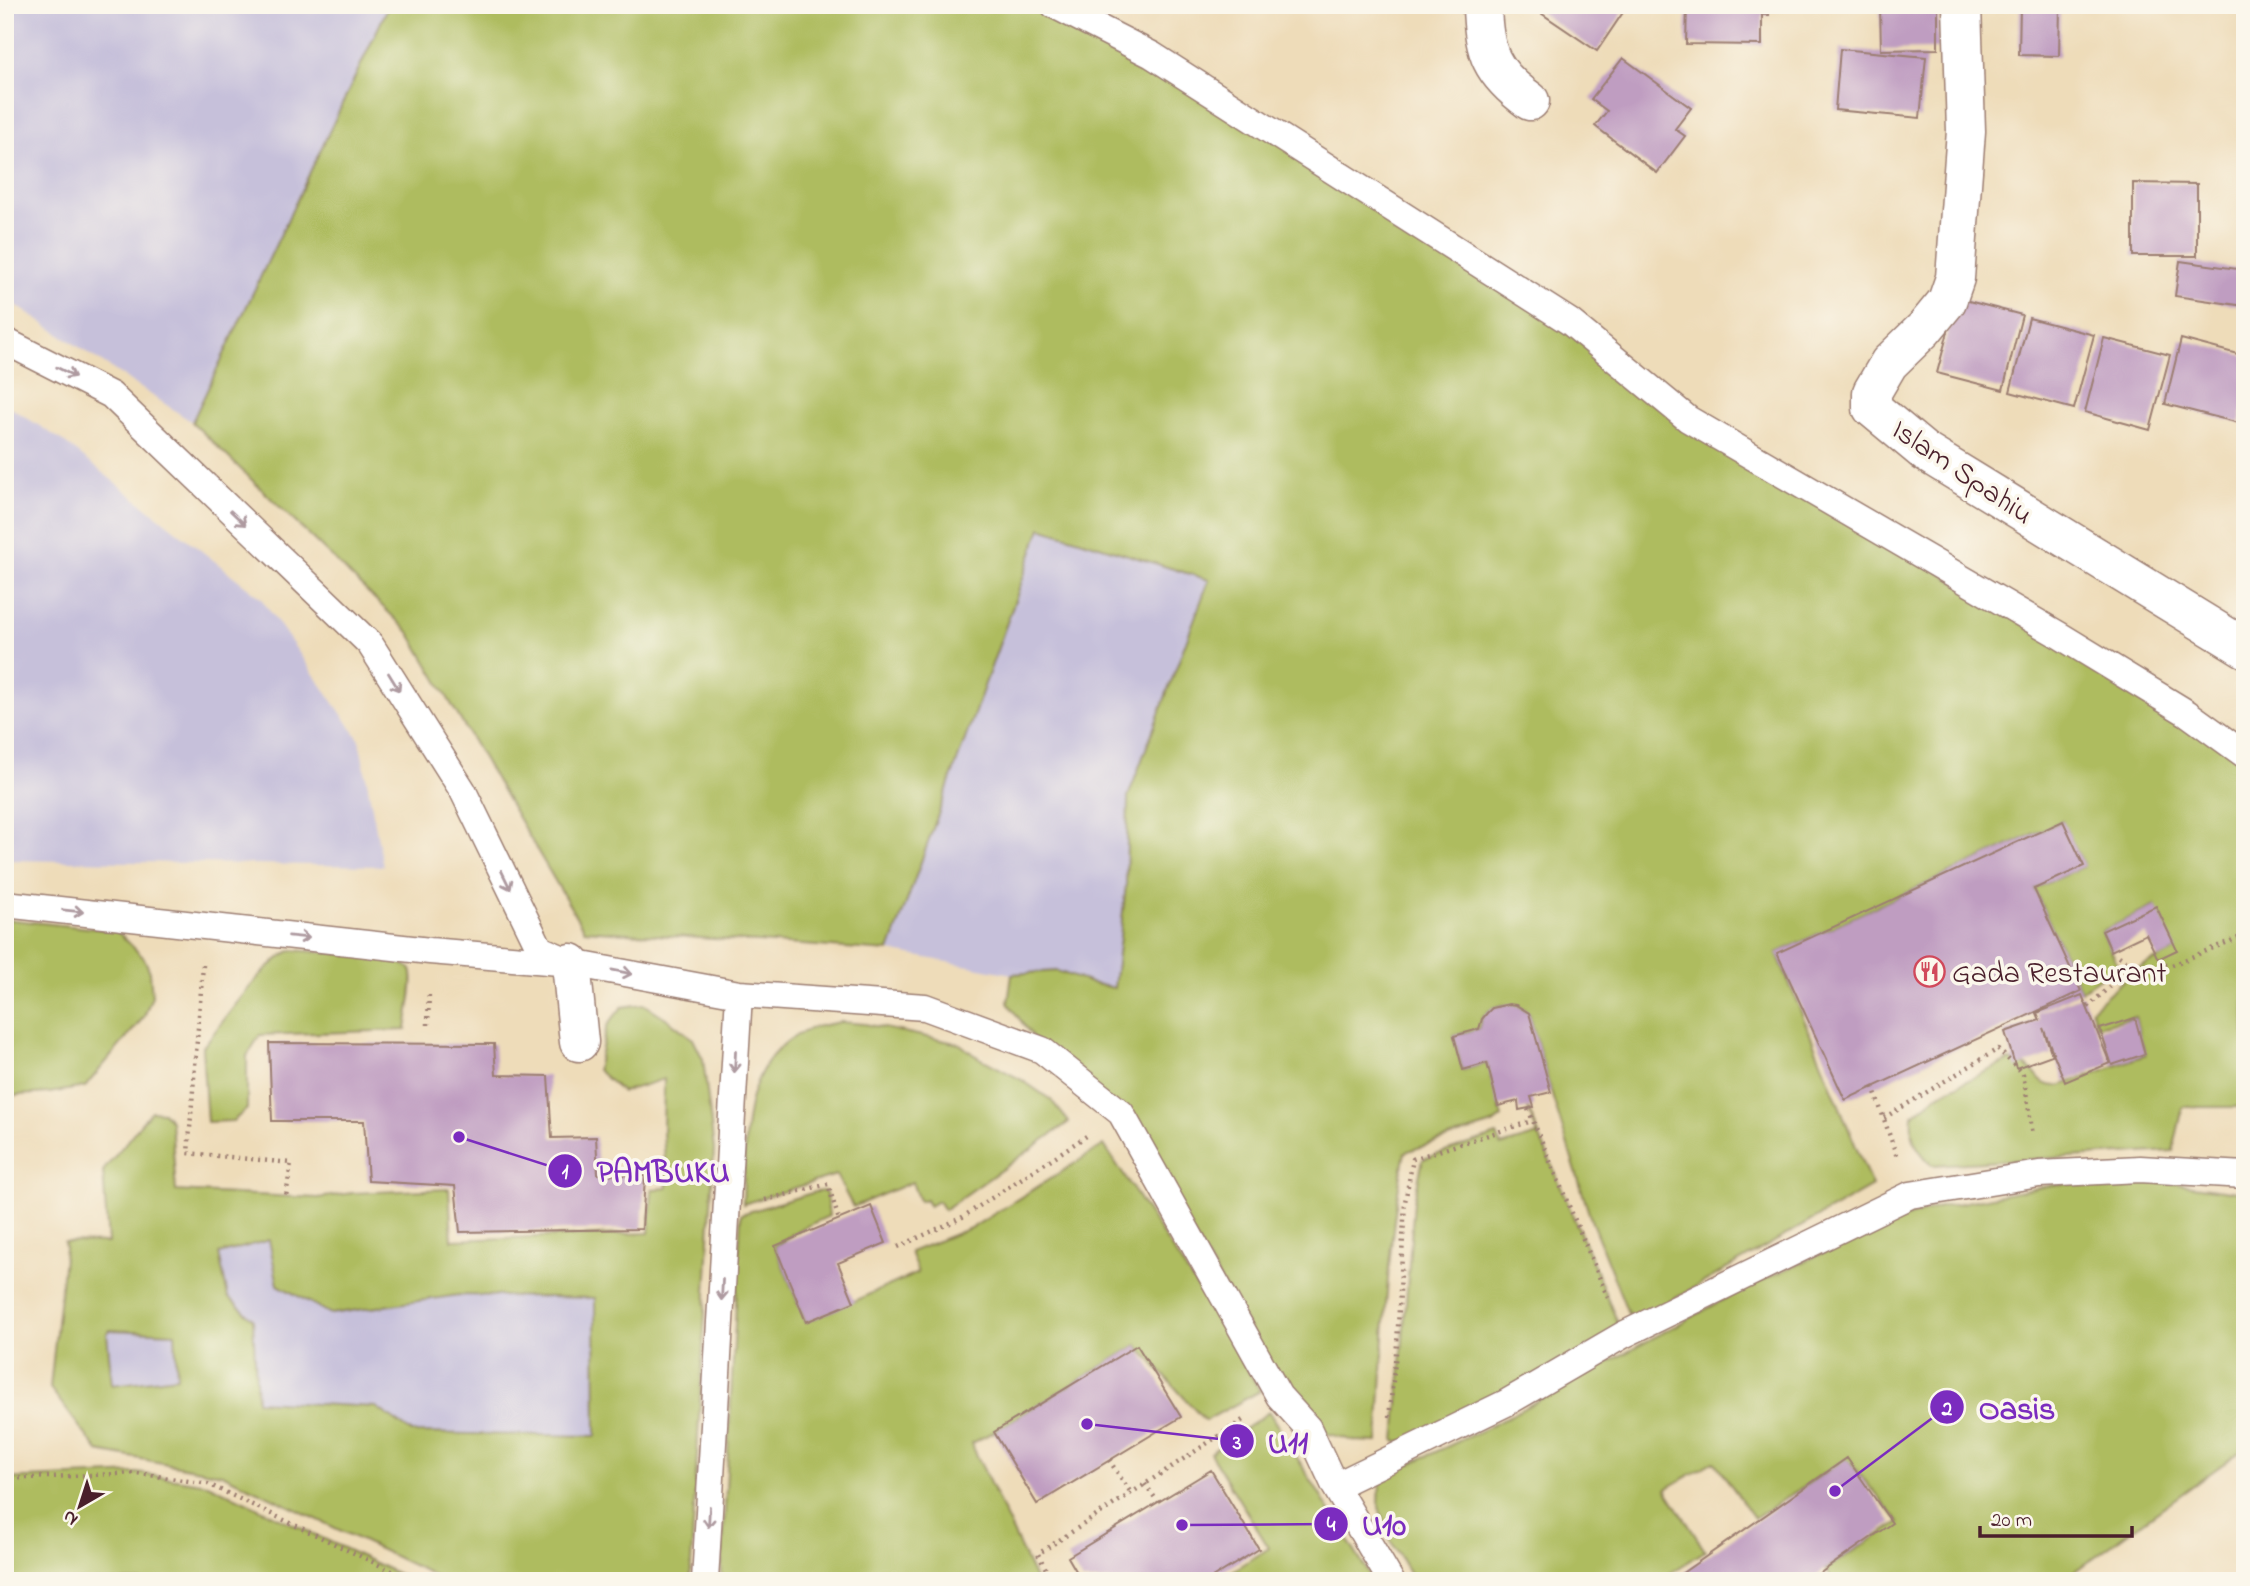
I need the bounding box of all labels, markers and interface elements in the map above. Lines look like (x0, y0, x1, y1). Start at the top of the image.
one-way arrow (55, 366, 76, 379)
street label: Islam Spahiu (1882, 410, 2041, 537)
one-way arrow (230, 509, 247, 526)
one-way arrow (387, 672, 401, 692)
one-way arrow (500, 869, 514, 890)
one-way arrow (61, 905, 84, 918)
one-way arrow (287, 930, 310, 943)
place label: Gada Restaurant (1952, 953, 2167, 997)
restaurant icon: Gada Restaurant (1912, 955, 1946, 989)
one-way arrow (611, 966, 633, 979)
one-way arrow (729, 1051, 742, 1074)
callout: PAMBUKU (547, 1144, 743, 1197)
text: PAMBUKU (596, 1151, 730, 1198)
text: 1 (562, 1158, 569, 1188)
one-way arrow (716, 1278, 729, 1301)
callout: Oasis (1930, 1381, 2069, 1434)
text: Oasis (1979, 1388, 2055, 1435)
text: 2 (1941, 1395, 1953, 1425)
callout: U11 (1219, 1415, 1323, 1468)
text: U11 (1268, 1422, 1308, 1469)
text: 3 (1232, 1429, 1242, 1459)
north arrow (46, 1470, 116, 1540)
scale bar (1980, 1495, 2133, 1539)
callout: U10 (1313, 1498, 1420, 1551)
text: N (57, 1503, 84, 1532)
text: U10 (1362, 1504, 1406, 1551)
one-way arrow (702, 1505, 715, 1527)
text: 20 m (1991, 1506, 2032, 1536)
text: 4 (1327, 1511, 1336, 1541)

